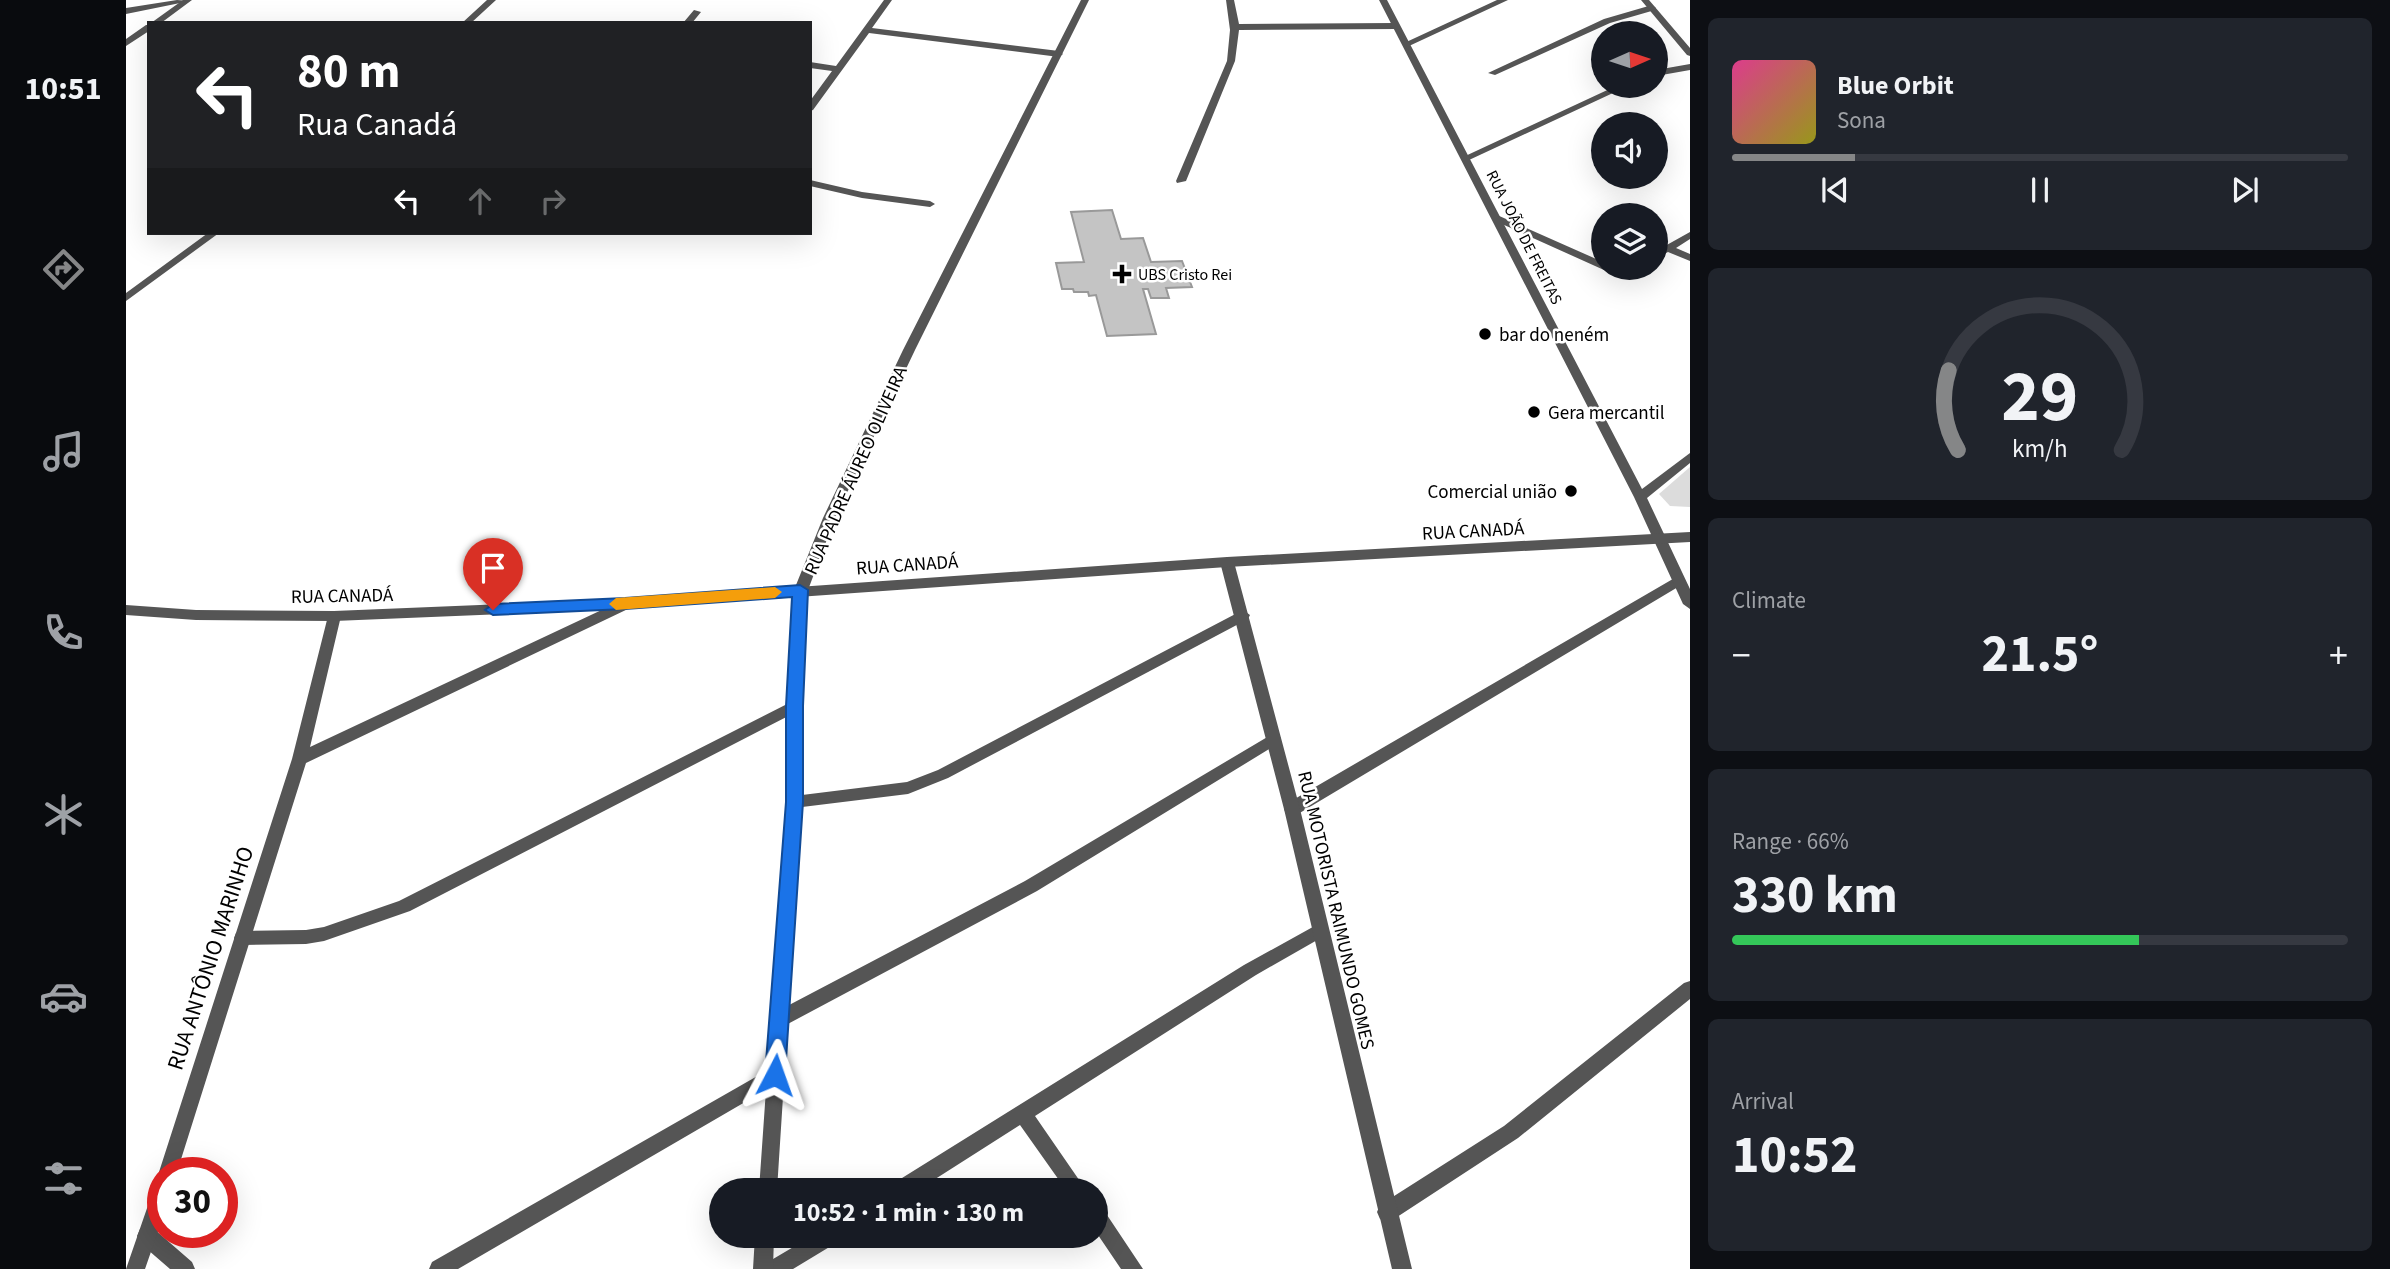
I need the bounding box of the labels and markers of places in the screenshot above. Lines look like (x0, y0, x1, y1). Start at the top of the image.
marker: UBS Cristo Rei (1112, 264, 1132, 284)
place label: UBS Cristo Rei (1138, 264, 1232, 286)
place label: bar do neném (1499, 322, 1609, 349)
marker: bar do neném (1477, 326, 1493, 342)
place label: Gera mercantil (1548, 400, 1665, 427)
marker: Gera mercantil (1526, 404, 1542, 420)
place label: Comercial união (1427, 479, 1557, 506)
marker: Comercial união (1563, 483, 1579, 499)
pin (463, 538, 523, 610)

